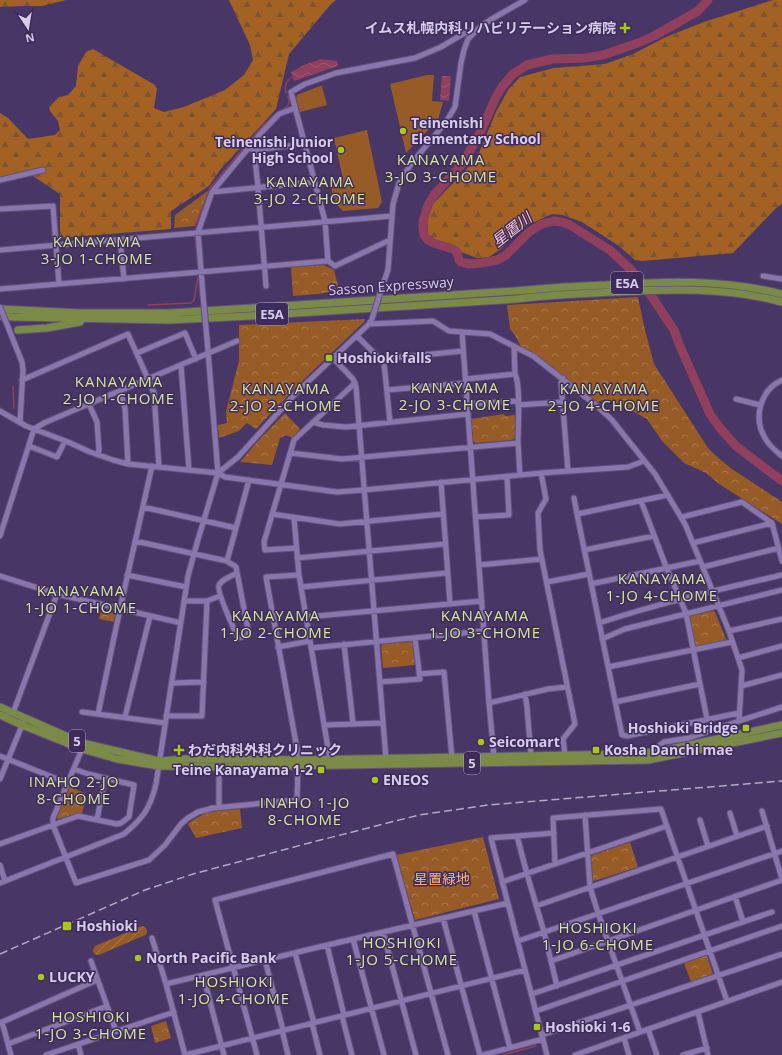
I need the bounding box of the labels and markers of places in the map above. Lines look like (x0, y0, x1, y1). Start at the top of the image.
place label: イムス札幌内科リハビリテーション病院 (365, 18, 616, 37)
marker: イムス札幌内科リハビリテーション病院 (619, 22, 631, 34)
place label: Teinenishi Elementary School (411, 113, 541, 148)
marker: Teinenishi Elementary School (398, 126, 408, 136)
place label: Teinenishi Junior High School (215, 132, 334, 167)
marker: Teinenishi Junior High School (336, 145, 346, 155)
place label: Hoshioki falls (337, 348, 431, 367)
marker: Hoshioki falls (324, 353, 334, 363)
place label: Hoshioki Bridge (628, 718, 738, 737)
marker: Hoshioki Bridge (741, 723, 751, 733)
place label: Seicomart (489, 732, 560, 751)
marker: Seicomart (476, 737, 486, 747)
place label: わだ内科外科クリニック (188, 740, 342, 759)
place label: Kosha Danchi mae (604, 740, 733, 759)
marker: わだ内科外科クリニック (173, 744, 185, 756)
marker: Kosha Danchi mae (591, 745, 601, 755)
place label: Teine Kanayama 1-2 (173, 760, 313, 779)
marker: Teine Kanayama 1-2 (316, 765, 326, 775)
place label: ENEOS (383, 770, 429, 789)
marker: ENEOS (370, 775, 380, 785)
place label: Hoshioki (76, 916, 137, 935)
marker: Hoshioki (61, 920, 73, 932)
place label: North Pacific Bank (146, 948, 277, 967)
marker: North Pacific Bank (133, 953, 143, 963)
place label: LUCKY (49, 967, 95, 986)
marker: LUCKY (36, 972, 46, 982)
place label: Hoshioki 1-6 (545, 1017, 631, 1036)
marker: Hoshioki 1-6 (532, 1022, 542, 1032)

